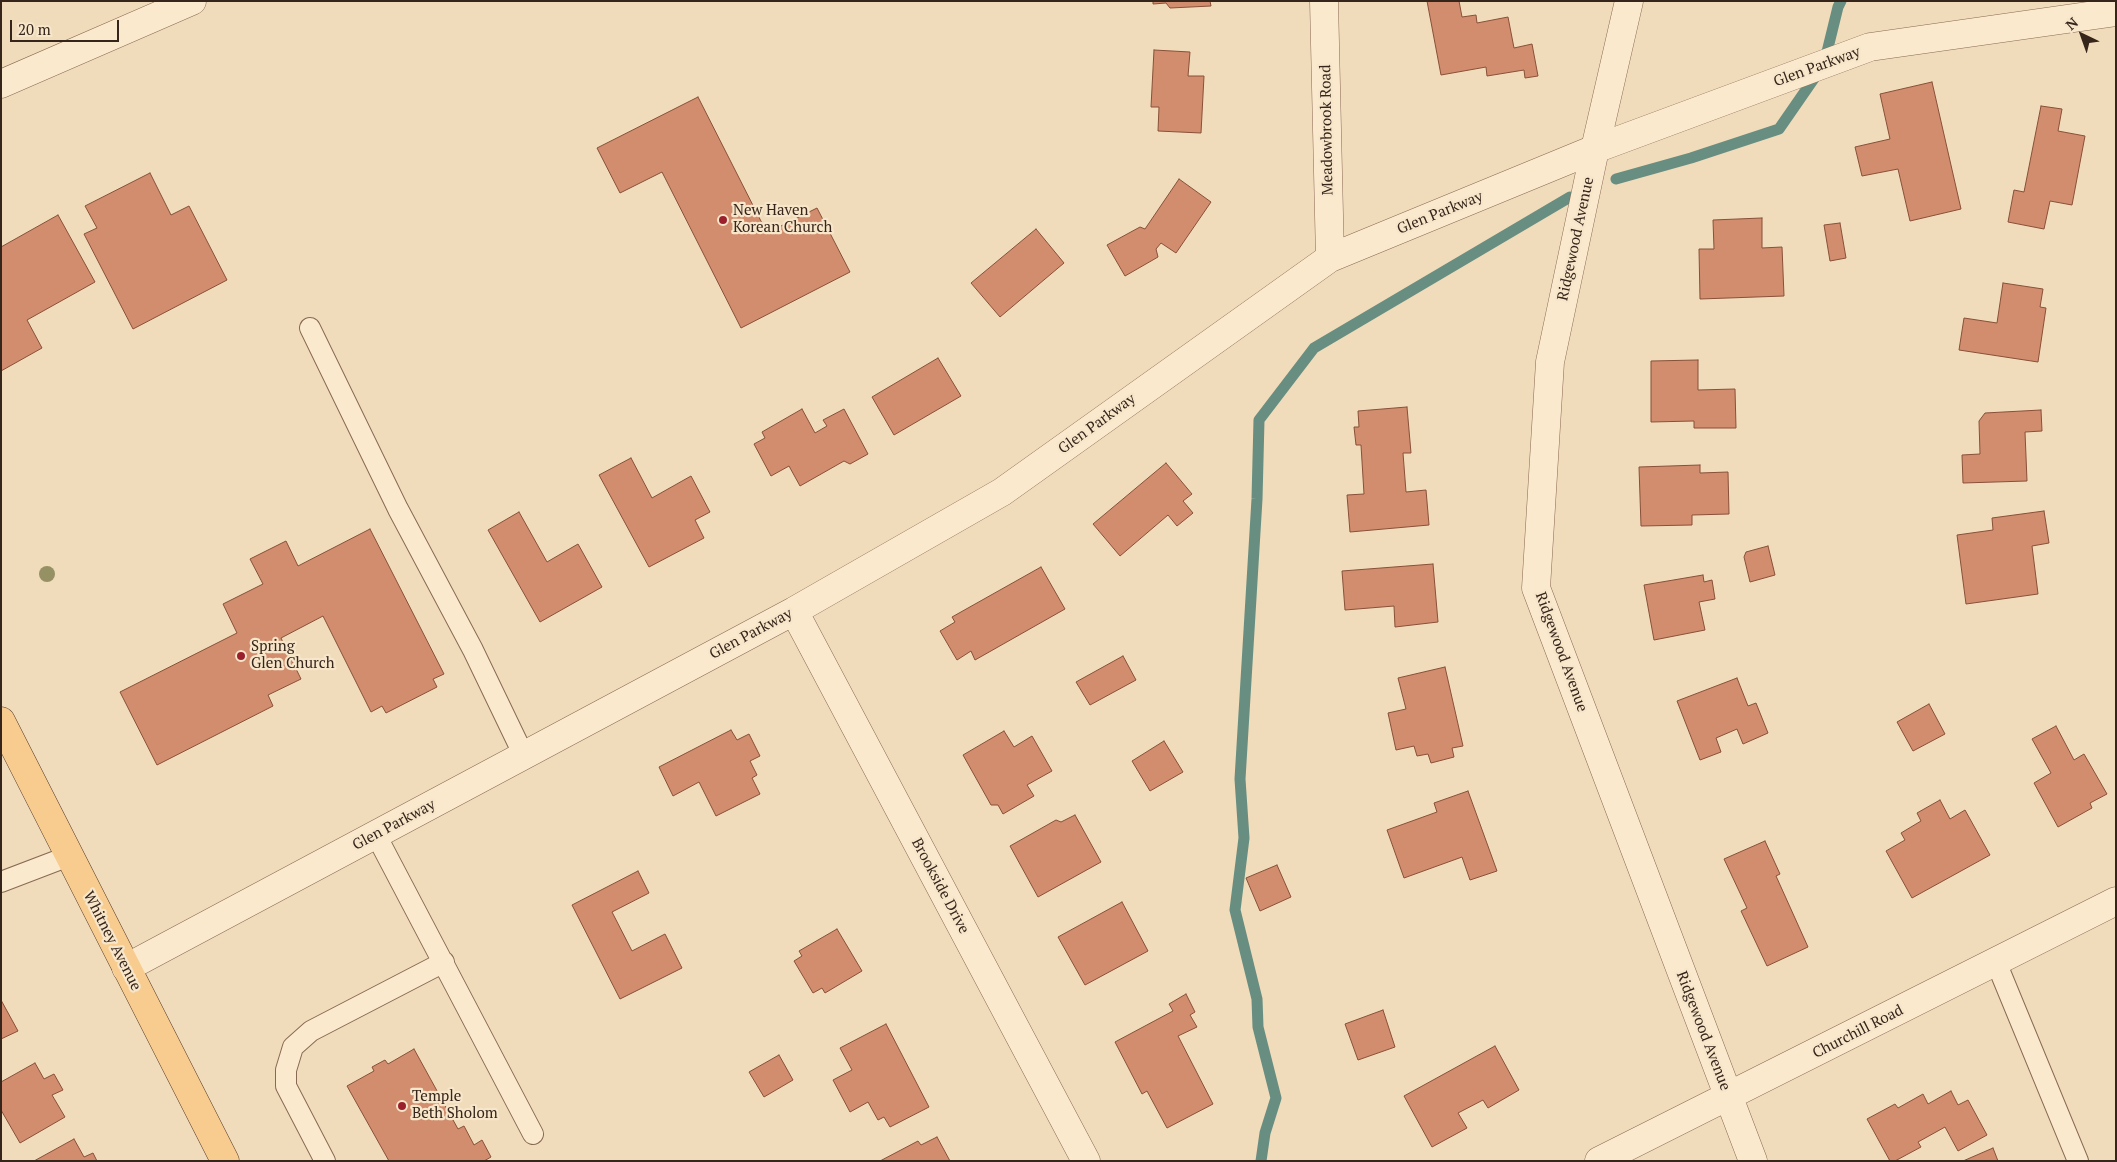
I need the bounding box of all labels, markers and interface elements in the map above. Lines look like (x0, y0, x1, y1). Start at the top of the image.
scale bar (12, 10, 121, 42)
north arrow (2057, 10, 2107, 60)
text: N (2061, 13, 2082, 34)
text: 20 m (18, 19, 51, 39)
street label: Glen Parkway (1771, 43, 1863, 91)
street label: Meadowbrook Road (1317, 64, 1337, 196)
street label: Ridgewood Avenue (1554, 175, 1598, 303)
street label: Glen Parkway (1394, 188, 1486, 238)
place label: New Haven Korean Church (733, 202, 832, 237)
marker: New Haven Korean Church (717, 214, 729, 226)
street label: Glen Parkway (1055, 390, 1139, 458)
street label: Ridgewood Avenue (1531, 590, 1591, 714)
street label: Glen Parkway (707, 605, 795, 663)
place label: Spring Glen Church (251, 638, 335, 673)
marker: Spring Glen Church (235, 650, 247, 662)
street label: Glen Parkway (350, 796, 438, 854)
street label: Brookside Drive (907, 835, 973, 937)
street label: Whitney Avenue (79, 888, 145, 994)
street label: Ridgewood Avenue (1672, 969, 1734, 1093)
street label: Churchill Road (1810, 1001, 1906, 1063)
place label: Temple Beth Sholom (412, 1088, 498, 1123)
marker: Temple Beth Sholom (396, 1100, 408, 1112)

